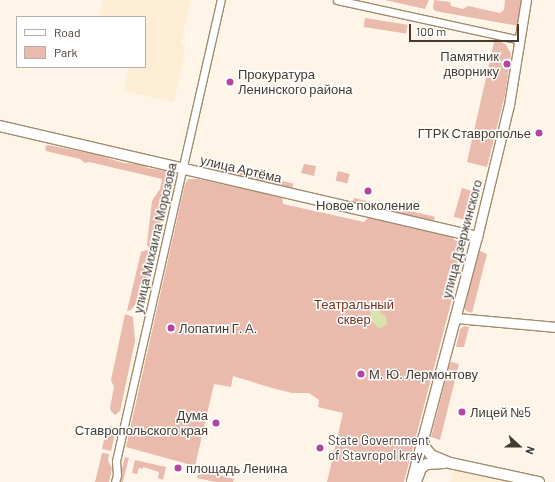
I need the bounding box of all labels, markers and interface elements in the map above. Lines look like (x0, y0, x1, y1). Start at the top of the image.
legend (16, 16, 146, 68)
scale bar (411, 16, 521, 42)
text: 100 m (416, 24, 446, 38)
text: Road (54, 25, 81, 39)
text: Park (54, 45, 78, 59)
place label: Памятник дворнику (440, 49, 499, 80)
marker: Памятник дворнику (502, 59, 512, 69)
place label: Прокуратура Ленинского района (238, 67, 353, 98)
marker: Прокуратура Ленинского района (225, 77, 235, 87)
place label: ГТРК Ставрополье (418, 125, 531, 141)
marker: ГТРК Ставрополье (534, 128, 544, 138)
street label: улица Артёма (199, 152, 283, 186)
street label: улица Михаила Морозова (130, 161, 180, 315)
street label: улица Дзержинского (439, 178, 485, 300)
marker: Новое поколение (363, 186, 373, 196)
place label: Новое поколение (316, 197, 420, 213)
park label: Театральный сквер (314, 297, 394, 328)
place label: Лопатин Г. А. (179, 320, 257, 336)
marker: Лопатин Г. А. (166, 323, 176, 333)
place label: М. Ю. Лермонтову (369, 366, 478, 382)
marker: М. Ю. Лермонтову (356, 369, 366, 379)
place label: Лицей №5 (470, 404, 531, 420)
marker: Лицей №5 (457, 407, 467, 417)
place label: Дума Ставропольского края (75, 408, 208, 439)
marker: Дума Ставропольского края (211, 418, 221, 428)
north arrow (499, 426, 539, 466)
place label: State Government of Stavropol kray (328, 433, 430, 464)
marker: State Government of Stavropol kray (315, 443, 325, 453)
text: N (523, 445, 538, 456)
place label: площадь Ленина (186, 460, 287, 476)
marker: площадь Ленина (173, 463, 183, 473)

